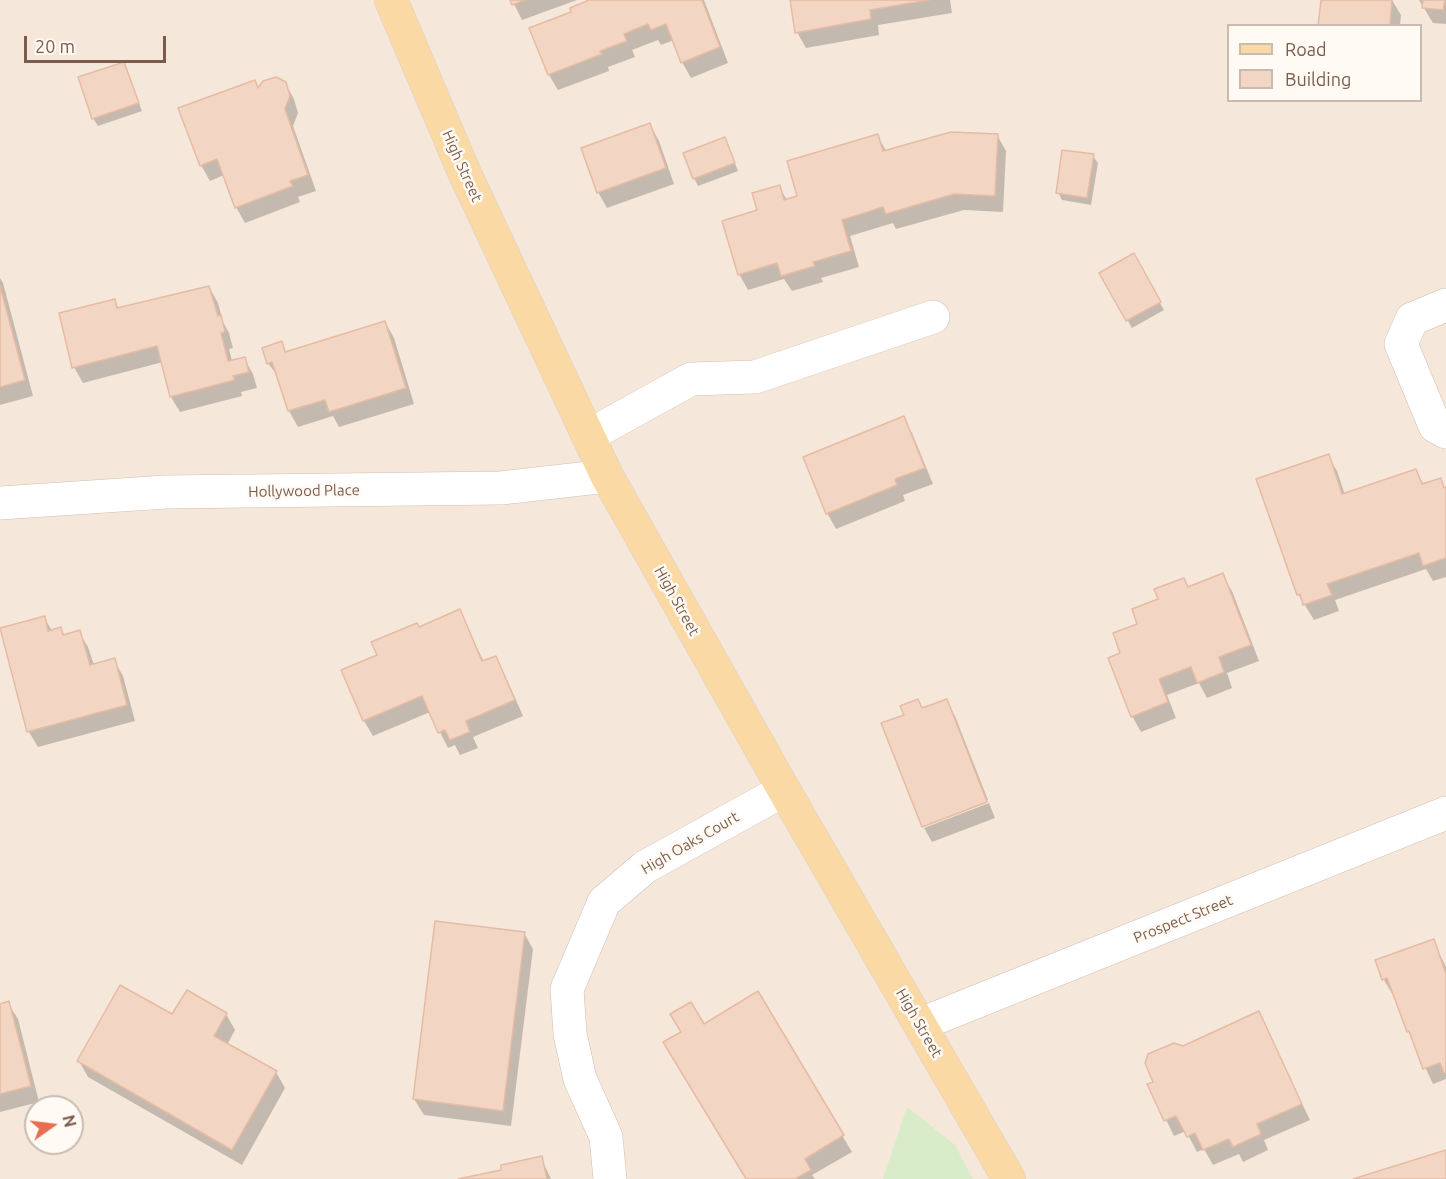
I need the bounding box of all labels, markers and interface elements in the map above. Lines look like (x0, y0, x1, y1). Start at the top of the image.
scale bar (27, 24, 170, 62)
legend (1227, 24, 1422, 102)
text: 20 m (35, 36, 75, 56)
text: Road (1285, 39, 1327, 59)
text: Building (1285, 69, 1351, 89)
street label: High Street (438, 127, 486, 205)
street label: Hollywood Place (248, 481, 360, 501)
street label: High Street (651, 563, 703, 639)
street label: High Oaks Court (638, 808, 742, 878)
street label: Prospect Street (1131, 891, 1235, 947)
street label: High Street (892, 985, 946, 1061)
north arrow (24, 1095, 84, 1155)
text: N (59, 1113, 80, 1129)

